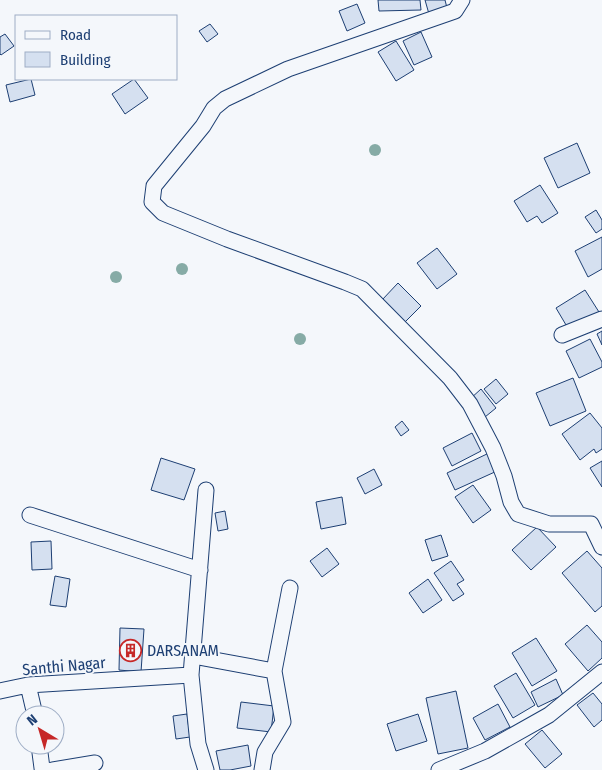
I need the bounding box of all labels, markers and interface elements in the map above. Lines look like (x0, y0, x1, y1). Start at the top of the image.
legend (15, 15, 178, 80)
text: Road (60, 26, 91, 44)
text: Building (60, 51, 111, 69)
building icon: DARSANAM (119, 638, 143, 662)
place label: DARSANAM (147, 641, 219, 660)
street label: Santhi Nagar (21, 653, 107, 679)
north arrow (15, 705, 65, 755)
text: N (24, 711, 41, 729)

